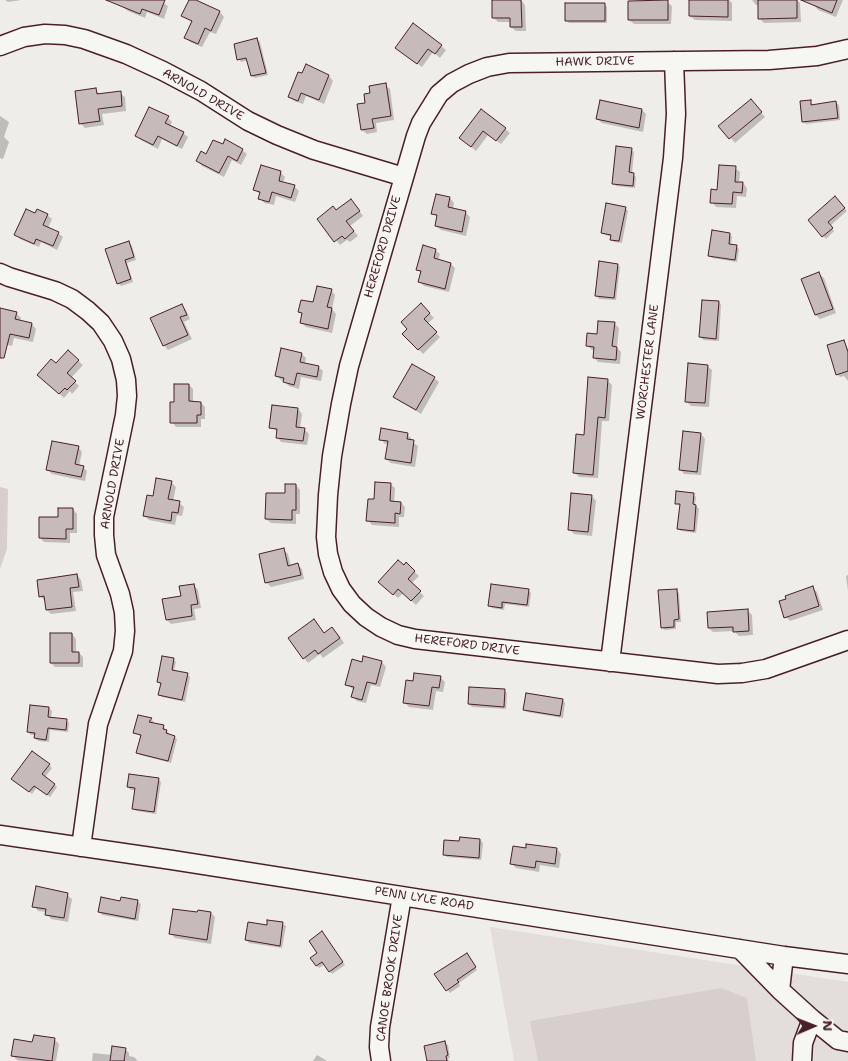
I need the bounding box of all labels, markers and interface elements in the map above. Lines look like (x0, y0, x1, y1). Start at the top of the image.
street label: HAWK DRIVE (555, 54, 635, 70)
street label: ARNOLD DRIVE (160, 66, 246, 124)
street label: HEREFORD DRIVE (361, 194, 405, 300)
street label: WORCHESTER LANE (634, 303, 662, 421)
street label: ARNOLD DRIVE (98, 438, 128, 530)
street label: HEREFORD DRIVE (414, 631, 520, 659)
street label: PENN LYLE ROAD (373, 884, 475, 914)
street label: CANOE BROOK DRIVE (374, 913, 406, 1043)
north arrow (788, 1001, 838, 1051)
text: N (819, 1020, 837, 1031)

